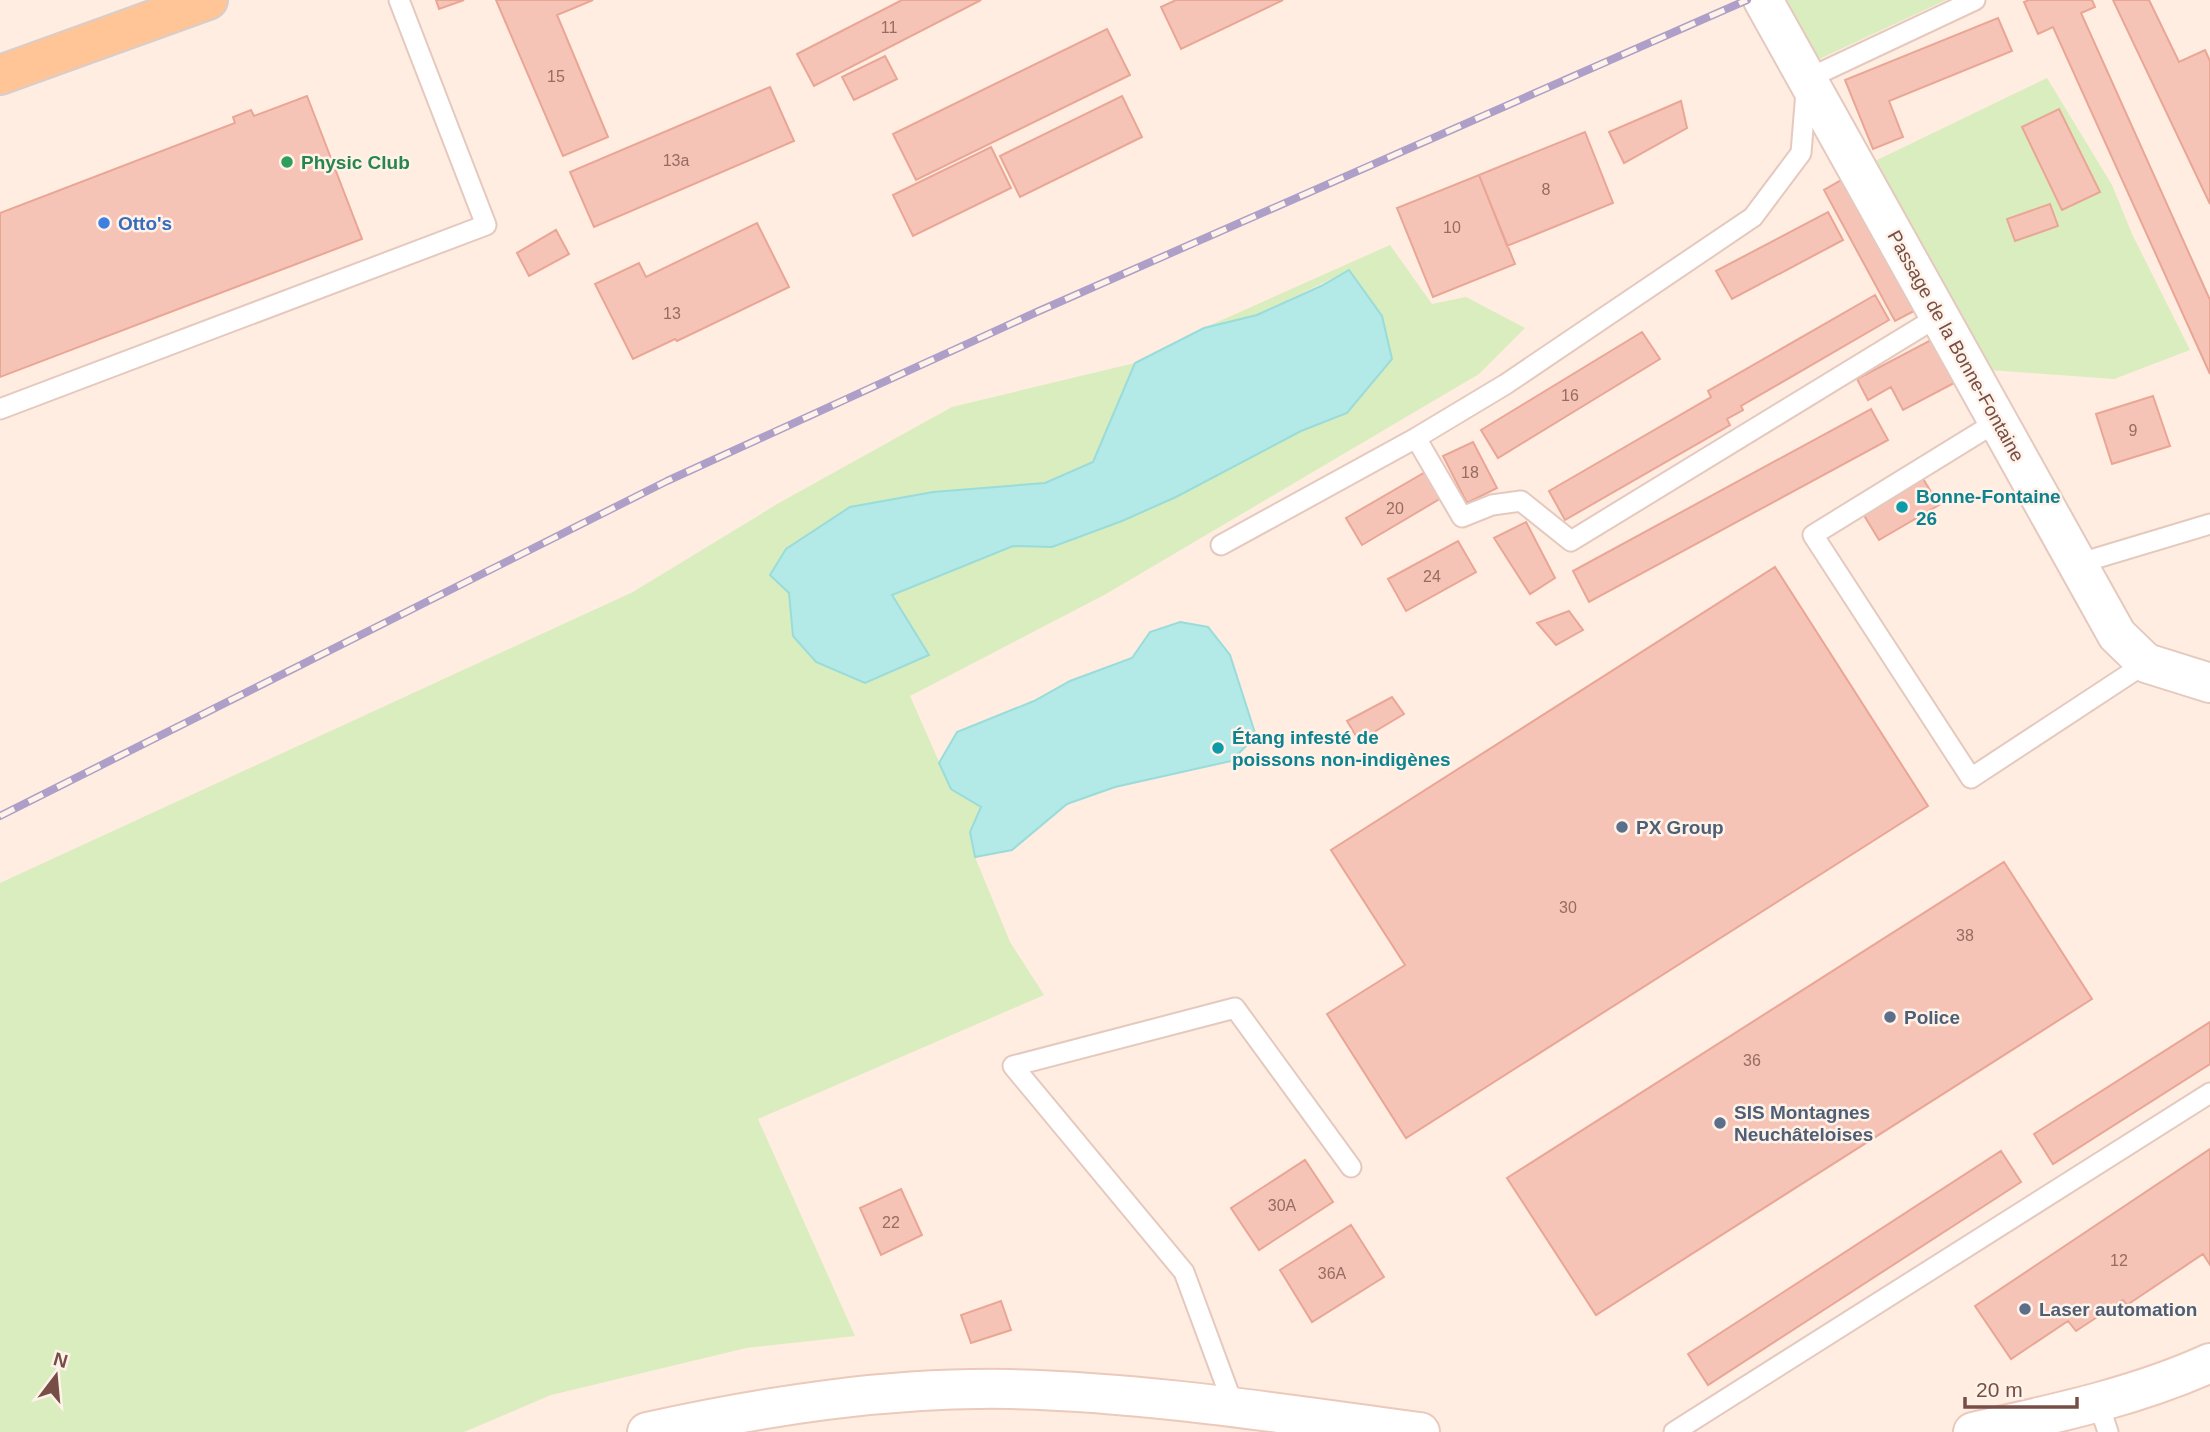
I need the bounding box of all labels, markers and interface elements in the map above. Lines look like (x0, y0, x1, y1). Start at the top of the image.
house number: 11 (881, 19, 897, 36)
house number: 15 (547, 68, 565, 85)
place label: Physic Club (301, 152, 410, 173)
house number: 13a (663, 152, 689, 169)
marker: Physic Club (279, 154, 295, 170)
house number: 8 (1542, 181, 1551, 198)
place label: Otto's (118, 213, 172, 234)
marker: Otto's (96, 215, 112, 231)
house number: 10 (1443, 219, 1461, 236)
street label: Passage de la Bonne-Fontaine (1884, 227, 2028, 465)
house number: 13 (663, 305, 681, 322)
house number: 16 (1561, 387, 1579, 404)
house number: 9 (2129, 422, 2138, 439)
house number: 18 (1461, 464, 1479, 481)
place label: Bonne-Fontaine 26 (1916, 486, 2061, 529)
marker: Bonne-Fontaine 26 (1894, 499, 1910, 515)
house number: 20 (1386, 500, 1404, 517)
house number: 24 (1423, 568, 1441, 585)
place label: Étang infesté de poissons non-indigènes (1232, 727, 1451, 770)
marker: Étang infesté de poissons non-indigènes (1210, 740, 1226, 756)
place label: PX Group (1636, 817, 1724, 838)
marker: PX Group (1614, 819, 1630, 835)
house number: 30 (1559, 899, 1577, 916)
house number: 38 (1956, 927, 1974, 944)
place label: Police (1904, 1007, 1960, 1028)
marker: Police (1882, 1009, 1898, 1025)
house number: 36 (1743, 1052, 1761, 1069)
place label: SIS Montagnes Neuchâteloises (1734, 1102, 1873, 1145)
marker: SIS Montagnes Neuchâteloises (1712, 1115, 1728, 1131)
house number: 30A (1268, 1197, 1297, 1214)
house number: 22 (882, 1214, 900, 1231)
house number: 12 (2110, 1252, 2128, 1269)
house number: 36A (1318, 1265, 1347, 1282)
place label: Laser automation (2039, 1299, 2197, 1320)
marker: Laser automation (2017, 1301, 2033, 1317)
north arrow (21, 1341, 91, 1411)
text: N (51, 1348, 70, 1372)
scale bar (1965, 1366, 2077, 1410)
text: 20 m (1976, 1378, 2023, 1401)

